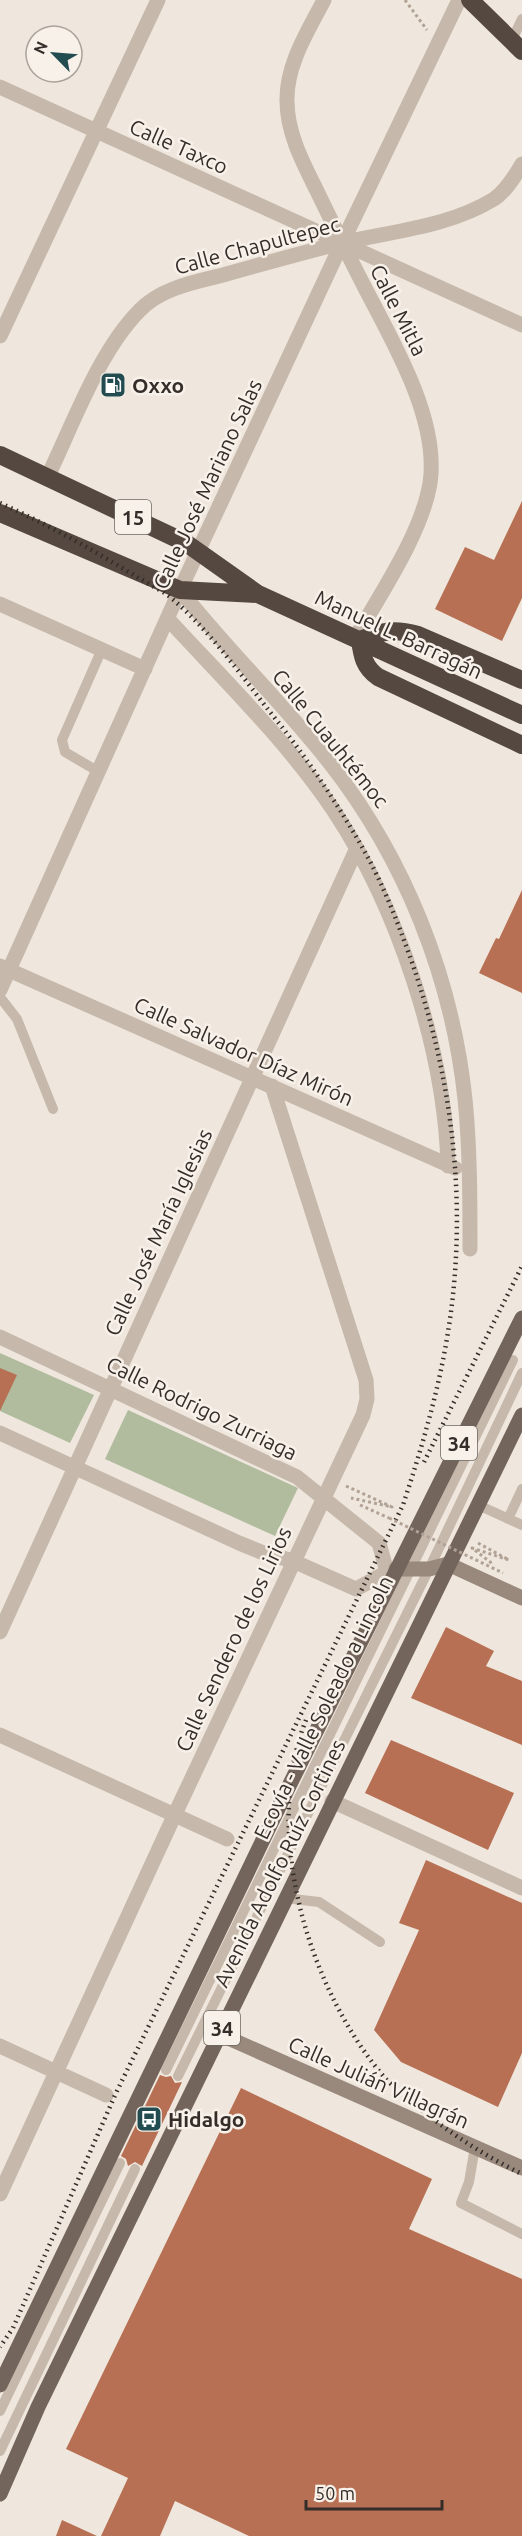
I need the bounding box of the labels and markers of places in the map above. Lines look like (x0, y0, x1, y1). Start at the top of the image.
fuel station icon: Oxxo (98, 370, 128, 400)
place label: Oxxo (132, 373, 184, 397)
bus stop icon: Hidalgo (134, 2104, 164, 2134)
place label: Hidalgo (168, 2107, 244, 2131)

